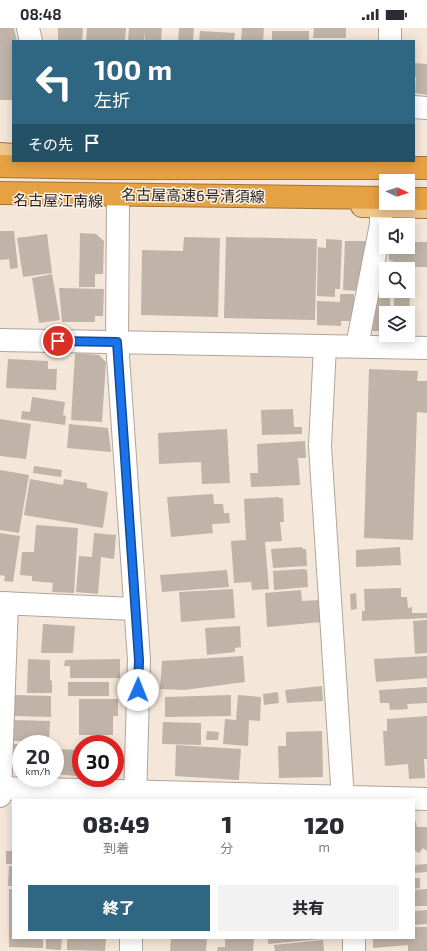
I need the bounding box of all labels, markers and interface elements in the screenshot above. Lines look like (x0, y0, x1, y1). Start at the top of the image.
text: 08:48 (20, 5, 62, 23)
text: 100 m (94, 52, 172, 86)
icon: left (28, 56, 80, 108)
text: 左折 (94, 89, 130, 111)
icon: arrive (81, 132, 103, 154)
text: その先 (28, 135, 73, 153)
north arrow (379, 174, 415, 210)
map controls (379, 174, 415, 342)
street label: 名古屋高速6号清須線 (121, 185, 265, 205)
street label: 名古屋江南線 (13, 190, 103, 210)
button: sound (379, 218, 415, 254)
button: search (379, 262, 415, 298)
button: layers (379, 306, 415, 342)
pin (41, 324, 75, 358)
icon: arrive (47, 330, 69, 352)
position arrow (117, 669, 159, 711)
speed limit sign: 30 (72, 735, 124, 787)
text: 20 (26, 744, 50, 768)
text: km/h (26, 765, 50, 777)
text: 08:49 (83, 809, 150, 838)
text: 1 (221, 809, 232, 838)
text: 120 (304, 810, 344, 839)
text: m (318, 839, 330, 855)
text: 到着 (103, 840, 129, 856)
text: 分 (220, 840, 233, 856)
button: 終了 (28, 885, 210, 931)
button: 共有 (218, 885, 399, 931)

